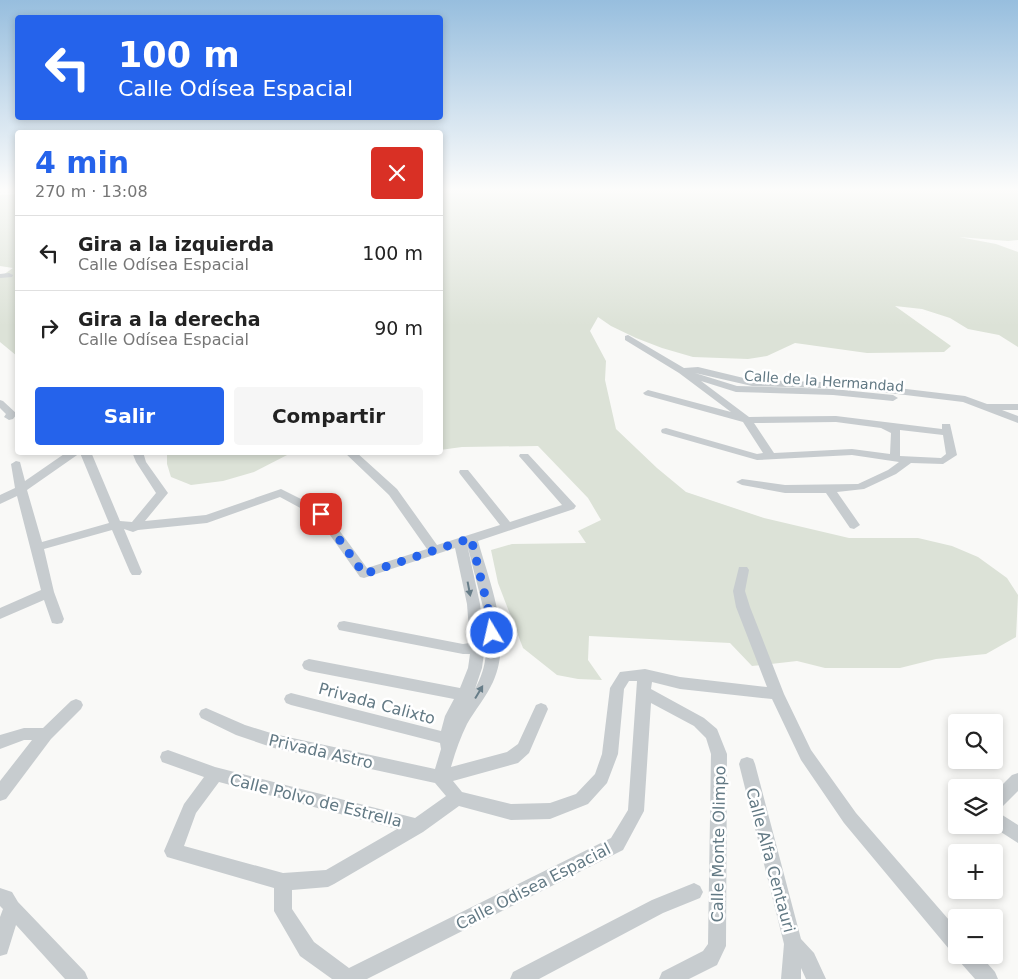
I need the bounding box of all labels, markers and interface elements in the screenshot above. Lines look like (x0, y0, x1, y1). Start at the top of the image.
icon: left (35, 35, 100, 100)
text: 100 m (118, 35, 240, 75)
text: Calle Odísea Espacial (118, 76, 353, 101)
text: 4 min (35, 145, 129, 180)
button: close (371, 147, 423, 199)
text: 270 m · 13:08 (35, 182, 148, 201)
text: Gira a la izquierda (78, 233, 274, 255)
icon: left (35, 239, 63, 267)
text: 100 m (362, 242, 423, 264)
text: Calle Odísea Espacial (78, 255, 249, 274)
text: Gira a la derecha (78, 308, 261, 330)
icon: right (35, 314, 63, 342)
text: 90 m (374, 317, 423, 339)
text: Calle Odísea Espacial (78, 330, 249, 349)
street label: Calle de la Hermandad (744, 367, 904, 395)
button: Salir (35, 387, 224, 445)
button: Compartir (234, 387, 423, 445)
pin (300, 493, 342, 535)
icon: arrive (307, 500, 335, 528)
one-way arrow (466, 582, 474, 598)
position arrow (465, 606, 517, 658)
street label: Privada Calixto (316, 679, 437, 728)
one-way arrow (474, 685, 483, 698)
map controls (948, 714, 1003, 964)
button: search (948, 714, 1003, 769)
street label: Privada Astro (267, 730, 375, 773)
street label: Calle Monte Olimpo (708, 765, 729, 923)
street label: Calle Polvo de Estrella (228, 770, 404, 831)
button: layers (948, 779, 1003, 834)
street label: Calle Alfa Centauri (742, 786, 799, 935)
street label: Calle Odisea Espacial (453, 839, 614, 934)
button: + (948, 844, 1003, 899)
button: − (948, 909, 1003, 964)

